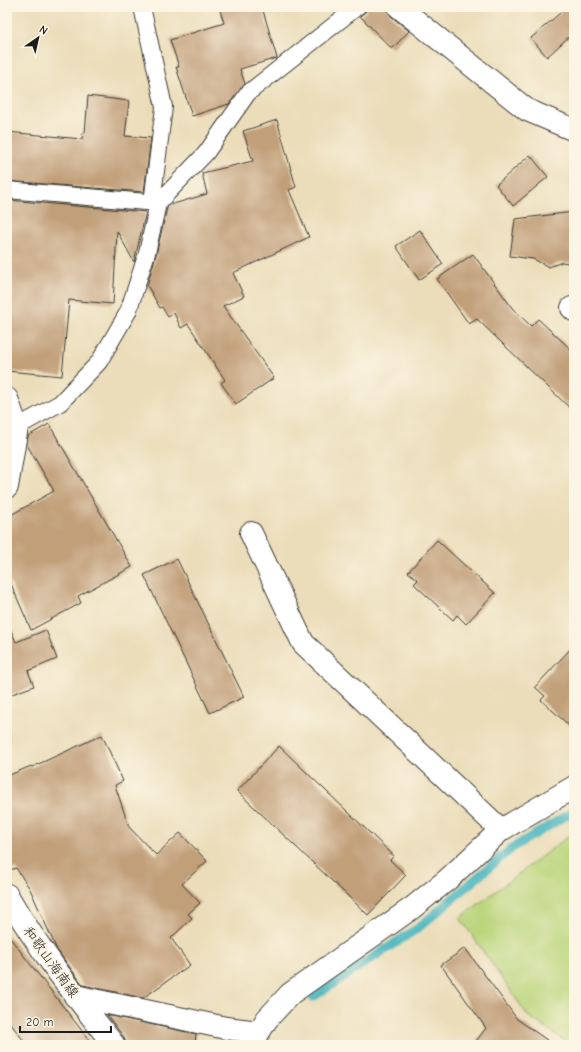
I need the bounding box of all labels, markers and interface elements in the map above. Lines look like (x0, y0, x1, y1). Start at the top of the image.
north arrow (18, 18, 58, 58)
text: N (37, 23, 50, 38)
street label: 和歌山海南線 (19, 923, 83, 1001)
scale bar (20, 1008, 111, 1034)
text: 20 m (26, 1015, 54, 1029)

